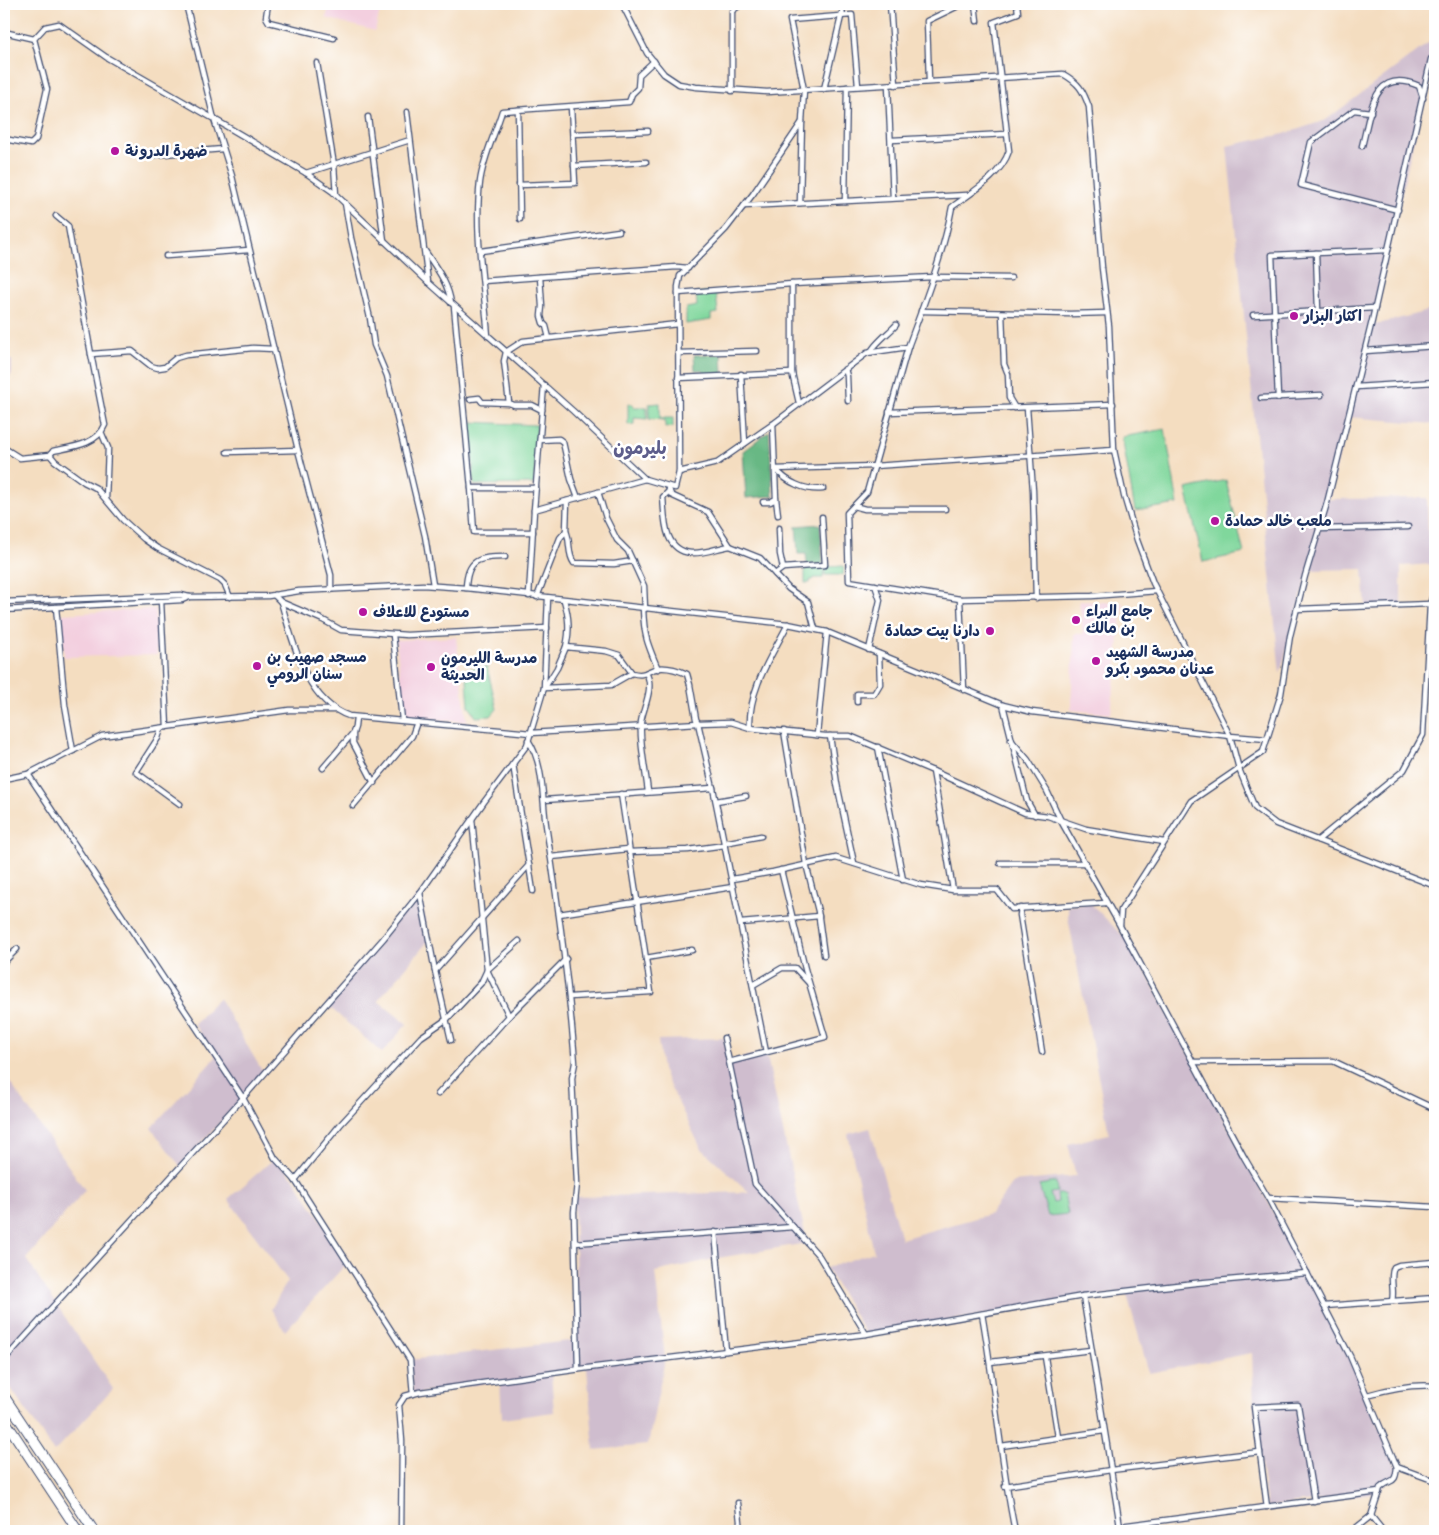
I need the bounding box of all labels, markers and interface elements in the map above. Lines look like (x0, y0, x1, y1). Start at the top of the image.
place label: ضهرة الدرونة (125, 138, 208, 164)
marker: ضهرة الدرونة (109, 145, 121, 157)
place label: اكثار البزار (1302, 303, 1362, 329)
marker: اكثار البزار (1288, 310, 1300, 322)
district label: بليرمون (613, 432, 667, 464)
place label: ملعب خالد حمادة (1225, 508, 1332, 534)
marker: ملعب خالد حمادة (1209, 515, 1221, 527)
place label: جامع البراء بن مالك (1086, 598, 1153, 641)
place label: مستودع للاعلاف (373, 599, 469, 625)
marker: مستودع للاعلاف (357, 606, 369, 618)
marker: جامع البراء بن مالك (1070, 614, 1082, 626)
place label: دارنا بيت حمادة (885, 618, 980, 644)
marker: دارنا بيت حمادة (984, 625, 996, 637)
place label: مدرسة الشهيد عدنان محمود بكرو (1105, 639, 1215, 682)
place label: مسجد صهيب بن سنان الرومي (267, 644, 367, 688)
place label: مدرسة الليرمون الحديثة (441, 645, 537, 688)
marker: مدرسة الشهيد عدنان محمود بكرو (1090, 655, 1102, 667)
marker: مسجد صهيب بن سنان الرومي (251, 660, 263, 672)
marker: مدرسة الليرمون الحديثة (425, 661, 437, 673)

